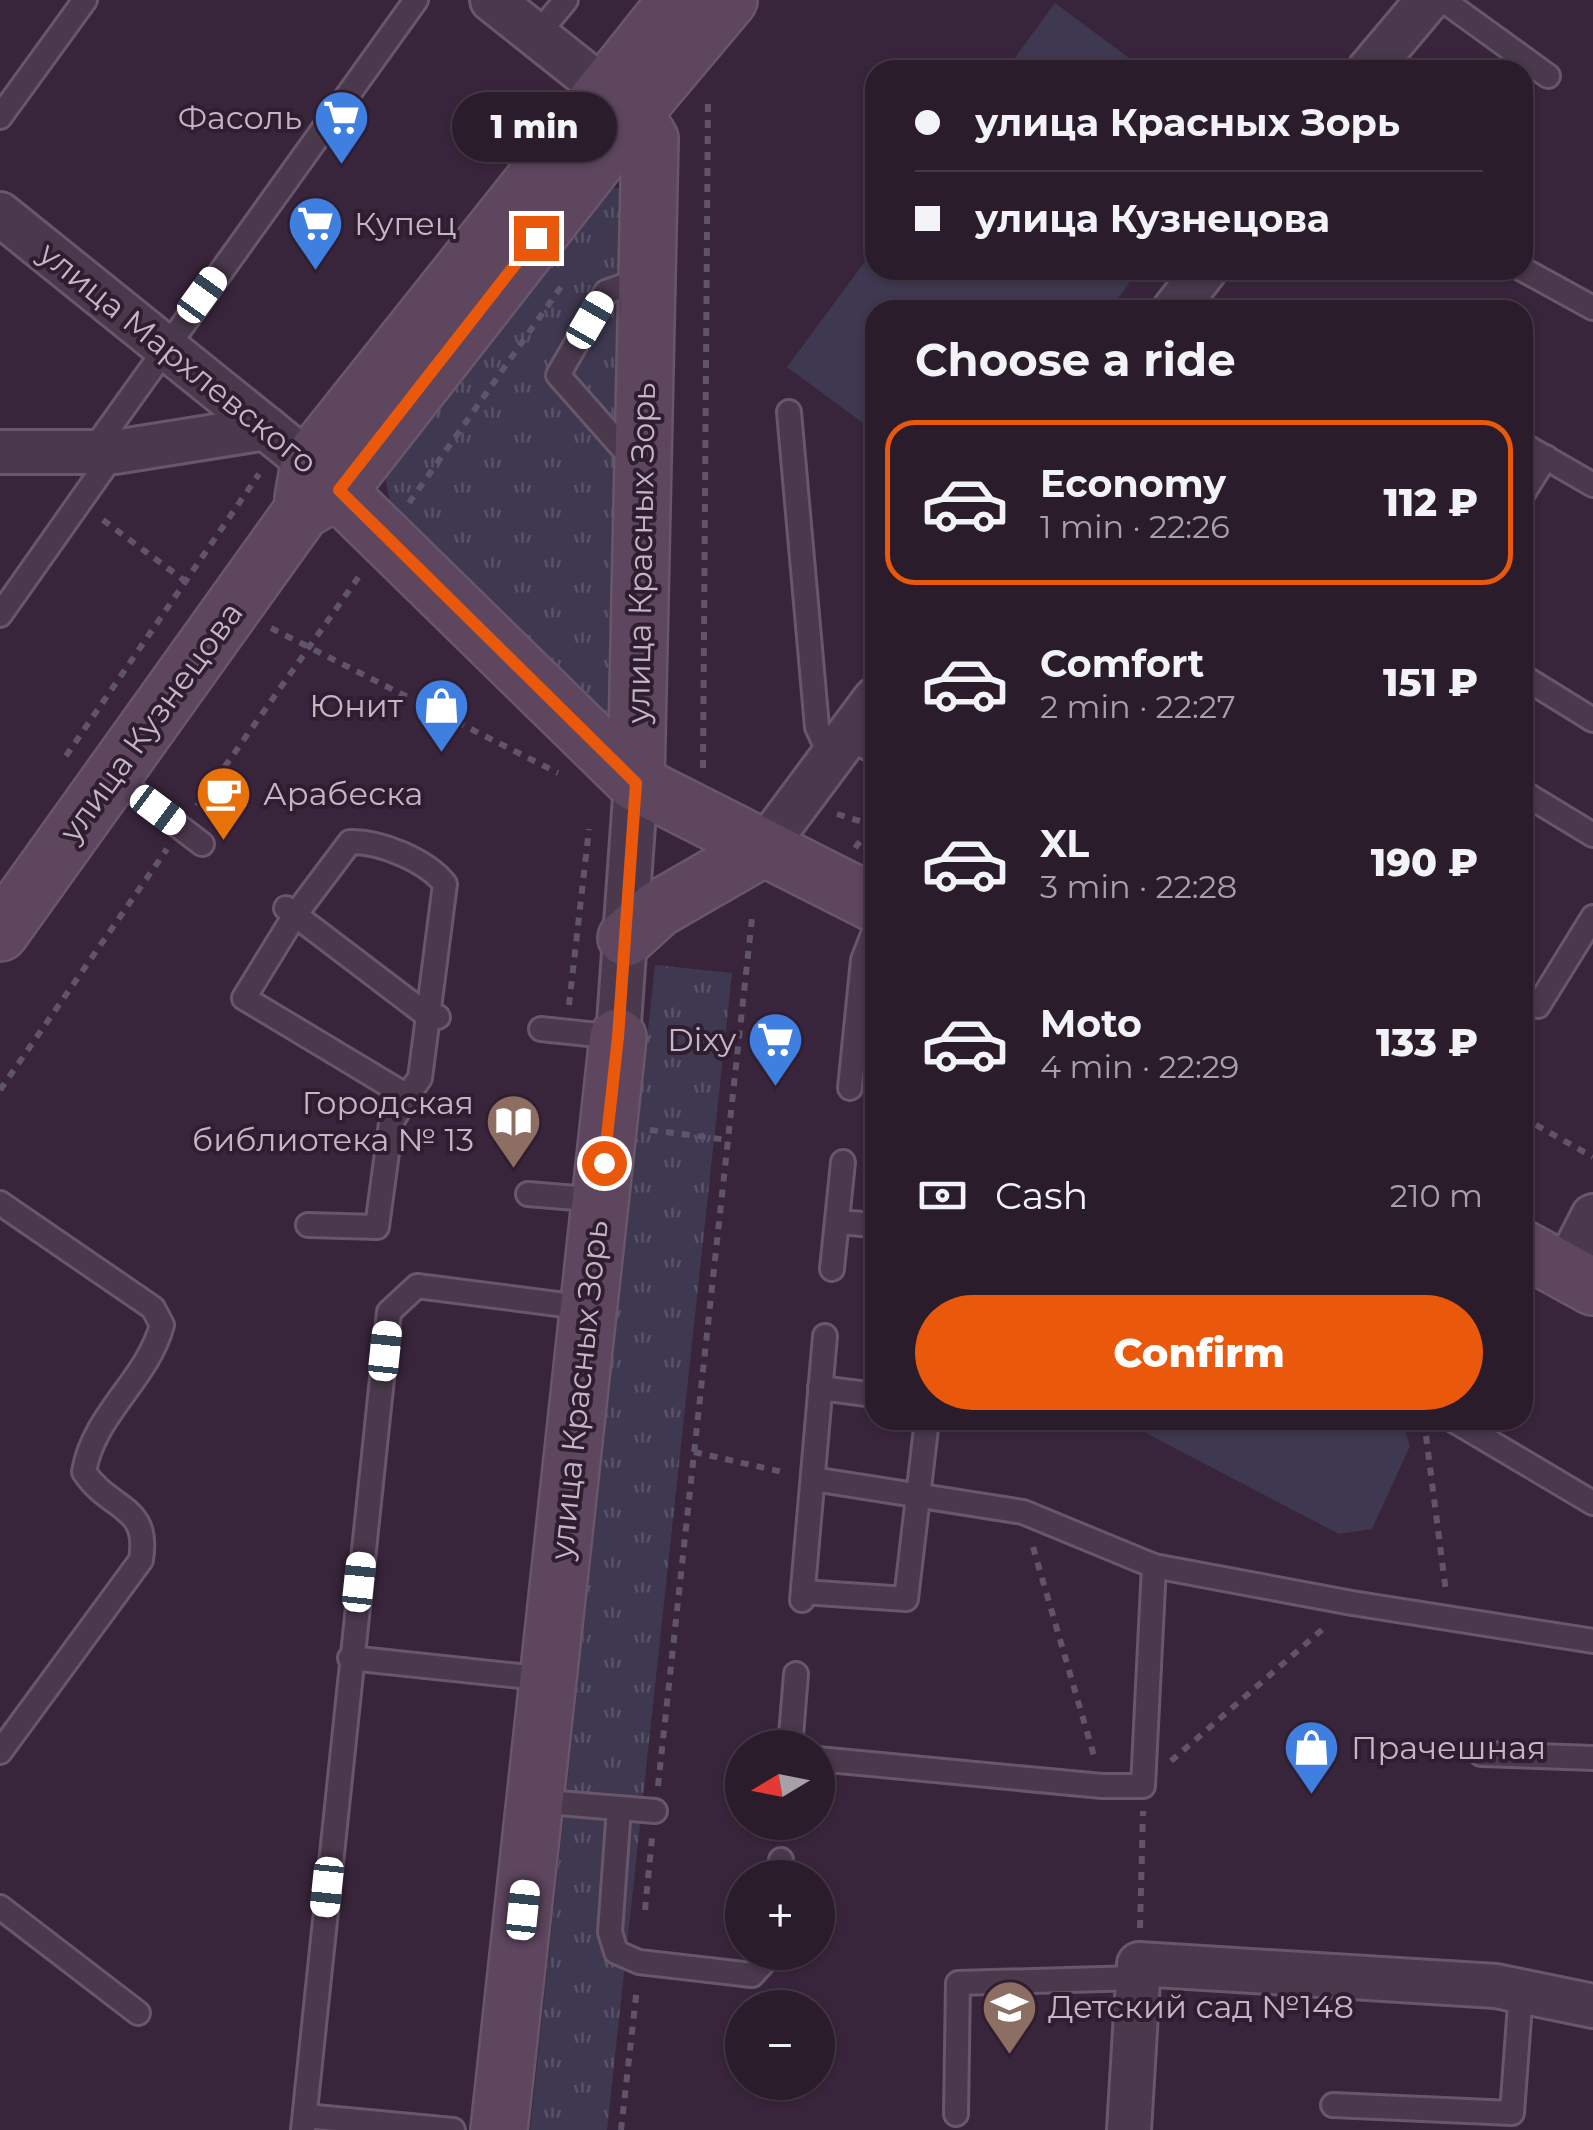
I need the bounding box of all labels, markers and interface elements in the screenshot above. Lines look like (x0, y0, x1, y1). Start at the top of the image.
supermarket icon: Фасоль (311, 88, 371, 167)
callout: 1 min (454, 93, 618, 163)
place label: Фасоль (178, 98, 302, 137)
text: улица Красных Зорь (975, 99, 1400, 146)
text: 1 min (490, 107, 579, 146)
supermarket icon: Купец (285, 194, 345, 273)
text: улица Кузнецова (975, 195, 1330, 242)
place label: Купец (354, 204, 457, 243)
route end (514, 216, 559, 261)
street label: улица Мархлевского (31, 233, 325, 482)
car (172, 262, 232, 328)
car (562, 287, 618, 353)
text: Choose a ride (915, 332, 1236, 387)
street label: улица Красных Зорь (618, 382, 663, 725)
icon: car (920, 458, 1010, 548)
text: Economy (1040, 460, 1226, 507)
text: 112 ₽ (1383, 479, 1478, 526)
text: 1 min · 22:26 (1040, 507, 1230, 546)
street label: улица Кузнецова (50, 594, 251, 850)
icon: car (920, 638, 1010, 728)
text: Comfort (1040, 640, 1204, 687)
text: 151 ₽ (1383, 659, 1478, 706)
shop icon: Юнит (412, 676, 472, 755)
place label: Юнит (309, 686, 404, 725)
text: 2 min · 22:27 (1040, 687, 1236, 726)
cafe icon: Арабеска (194, 764, 254, 843)
place label: Арабеска (263, 774, 423, 813)
car (125, 780, 191, 840)
icon: car (920, 818, 1010, 908)
text: XL (1040, 820, 1089, 867)
text: 190 ₽ (1371, 839, 1478, 886)
text: 3 min · 22:28 (1040, 867, 1237, 906)
icon: car (920, 998, 1010, 1088)
text: Moto (1040, 1000, 1142, 1047)
supermarket icon: Dixy (745, 1010, 805, 1089)
text: 133 ₽ (1376, 1019, 1478, 1066)
place label: Dixy (667, 1020, 737, 1059)
text: 4 min · 22:29 (1040, 1047, 1239, 1086)
place label: Городская библиотека № 13 (192, 1083, 474, 1159)
library icon: Городская библиотека № 13 (483, 1091, 543, 1170)
route start (582, 1141, 627, 1186)
icon: cash (915, 1168, 970, 1223)
text: Cash (995, 1172, 1088, 1219)
text: 210 m (1390, 1176, 1483, 1215)
street label: улица Красных Зорь (541, 1218, 616, 1563)
button: Confirm (915, 1295, 1483, 1410)
car (367, 1320, 403, 1382)
car (341, 1551, 377, 1613)
shop icon: Прачешная (1282, 1718, 1342, 1797)
place label: Прачешная (1351, 1728, 1546, 1767)
north arrow (725, 1730, 835, 1840)
map controls (725, 1730, 835, 2100)
car (309, 1856, 345, 1918)
button: + (725, 1860, 835, 1970)
car (505, 1879, 541, 1941)
school or university icon: Детский сад №148 (979, 1977, 1039, 2056)
place label: Детский сад №148 (1048, 1987, 1354, 2026)
button: − (725, 1990, 835, 2100)

